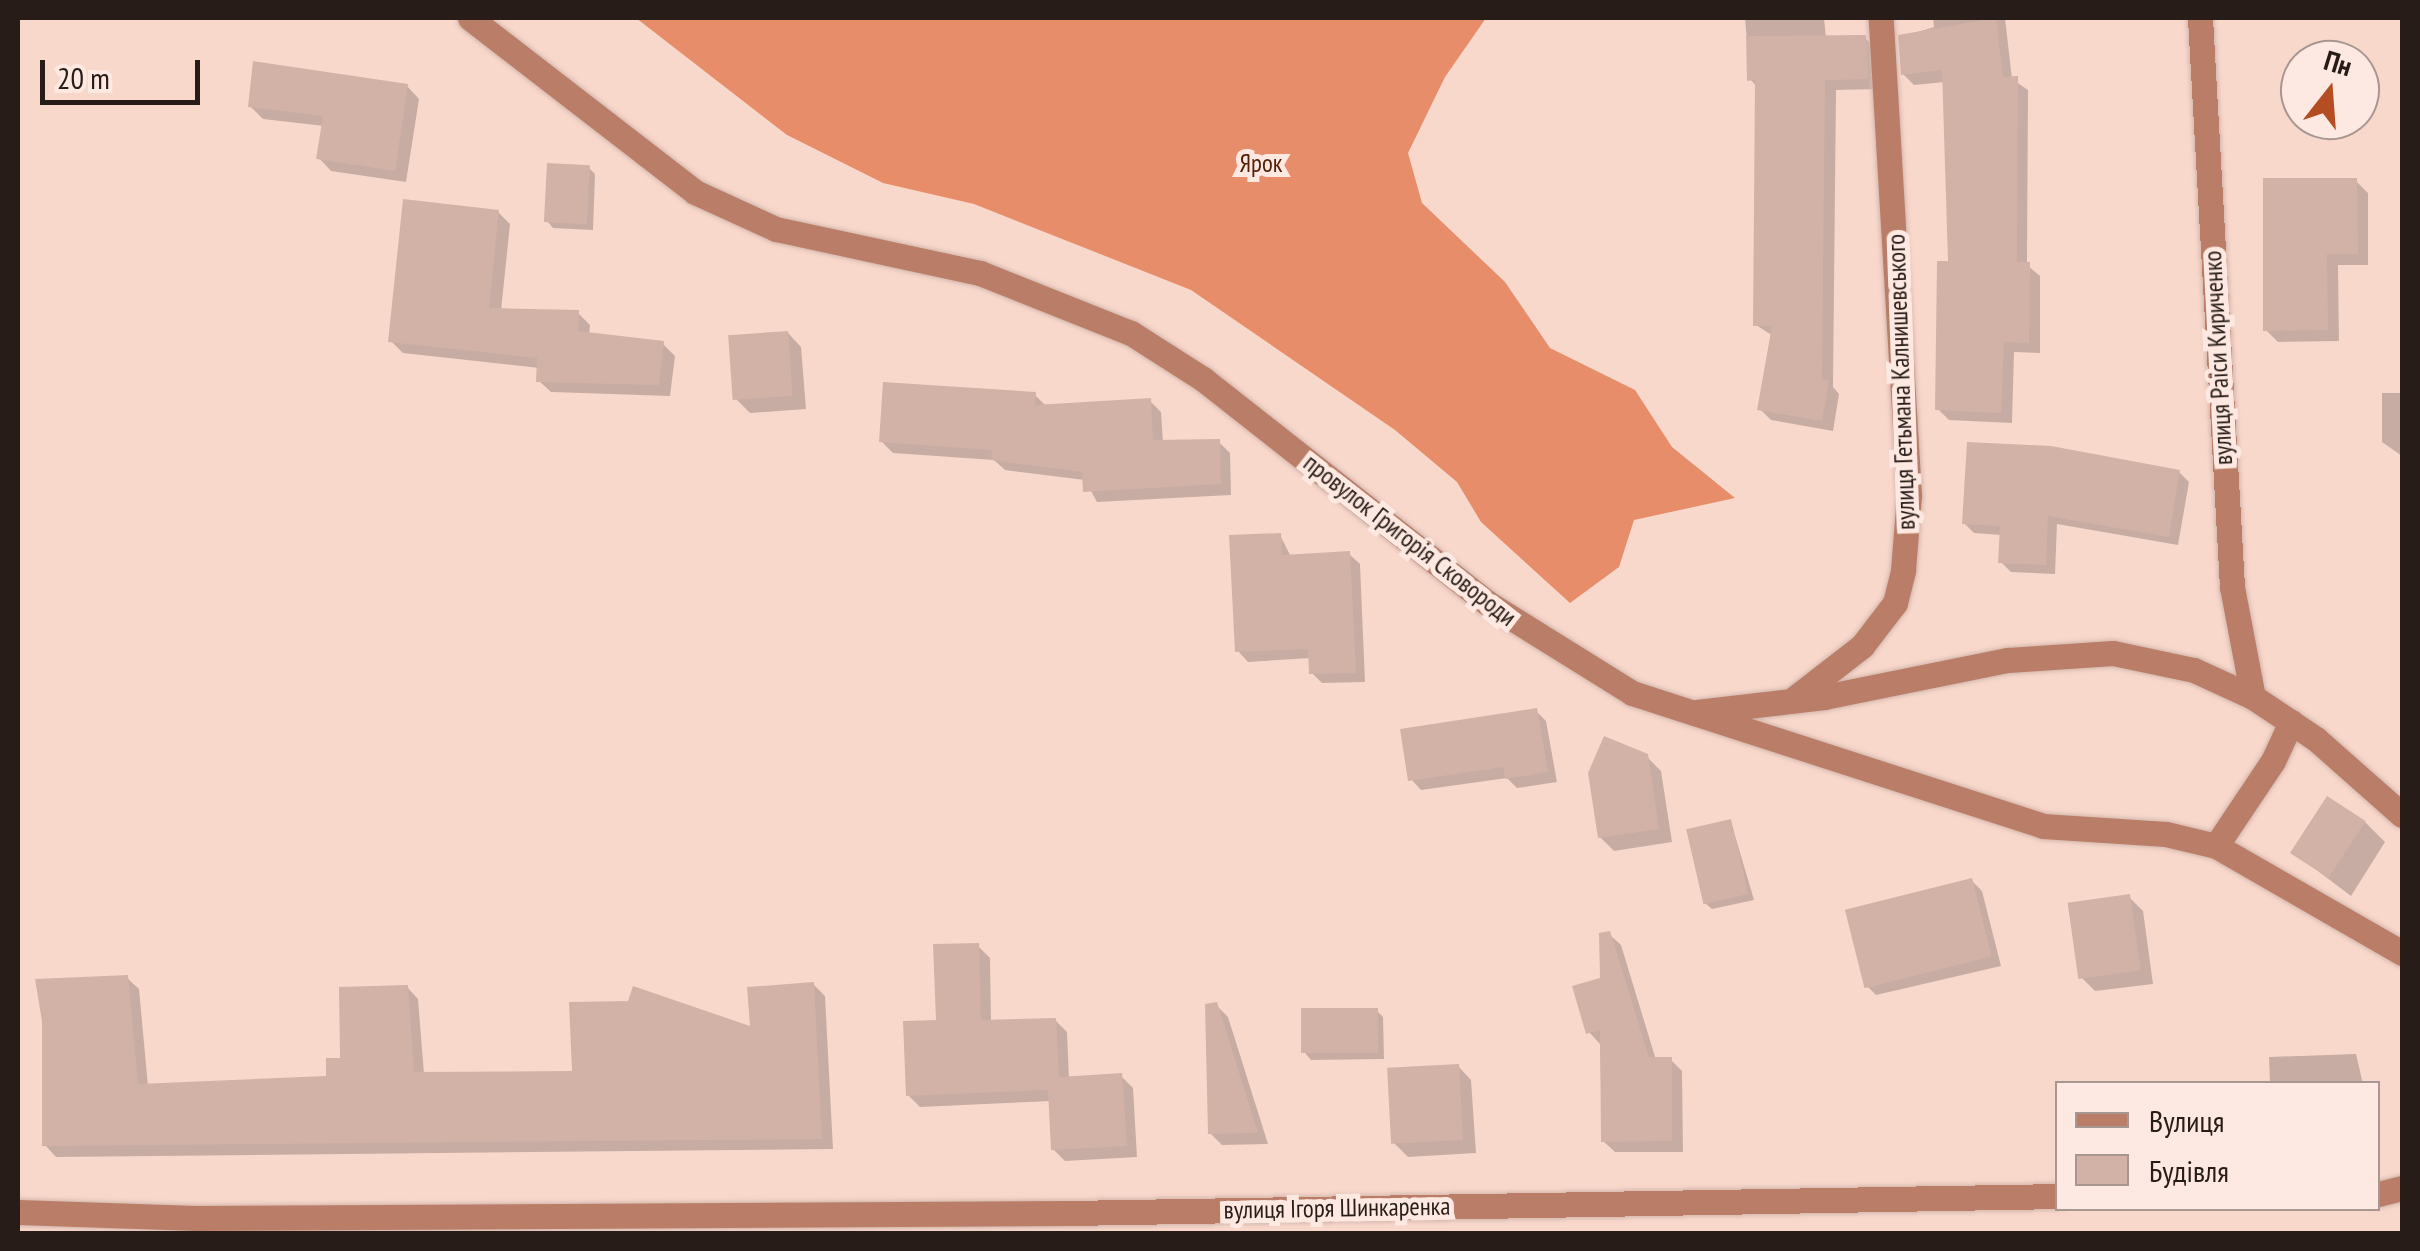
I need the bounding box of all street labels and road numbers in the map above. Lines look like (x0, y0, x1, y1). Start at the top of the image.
street label: вулиця Гетьмана Калнишевського (1881, 234, 1921, 530)
street label: вулиця Раїси Кириченко (2197, 250, 2239, 466)
street label: провулок Григорія Сковороди (1298, 448, 1522, 632)
street label: вулиця Ігоря Шинкаренка (1223, 1191, 1451, 1225)

